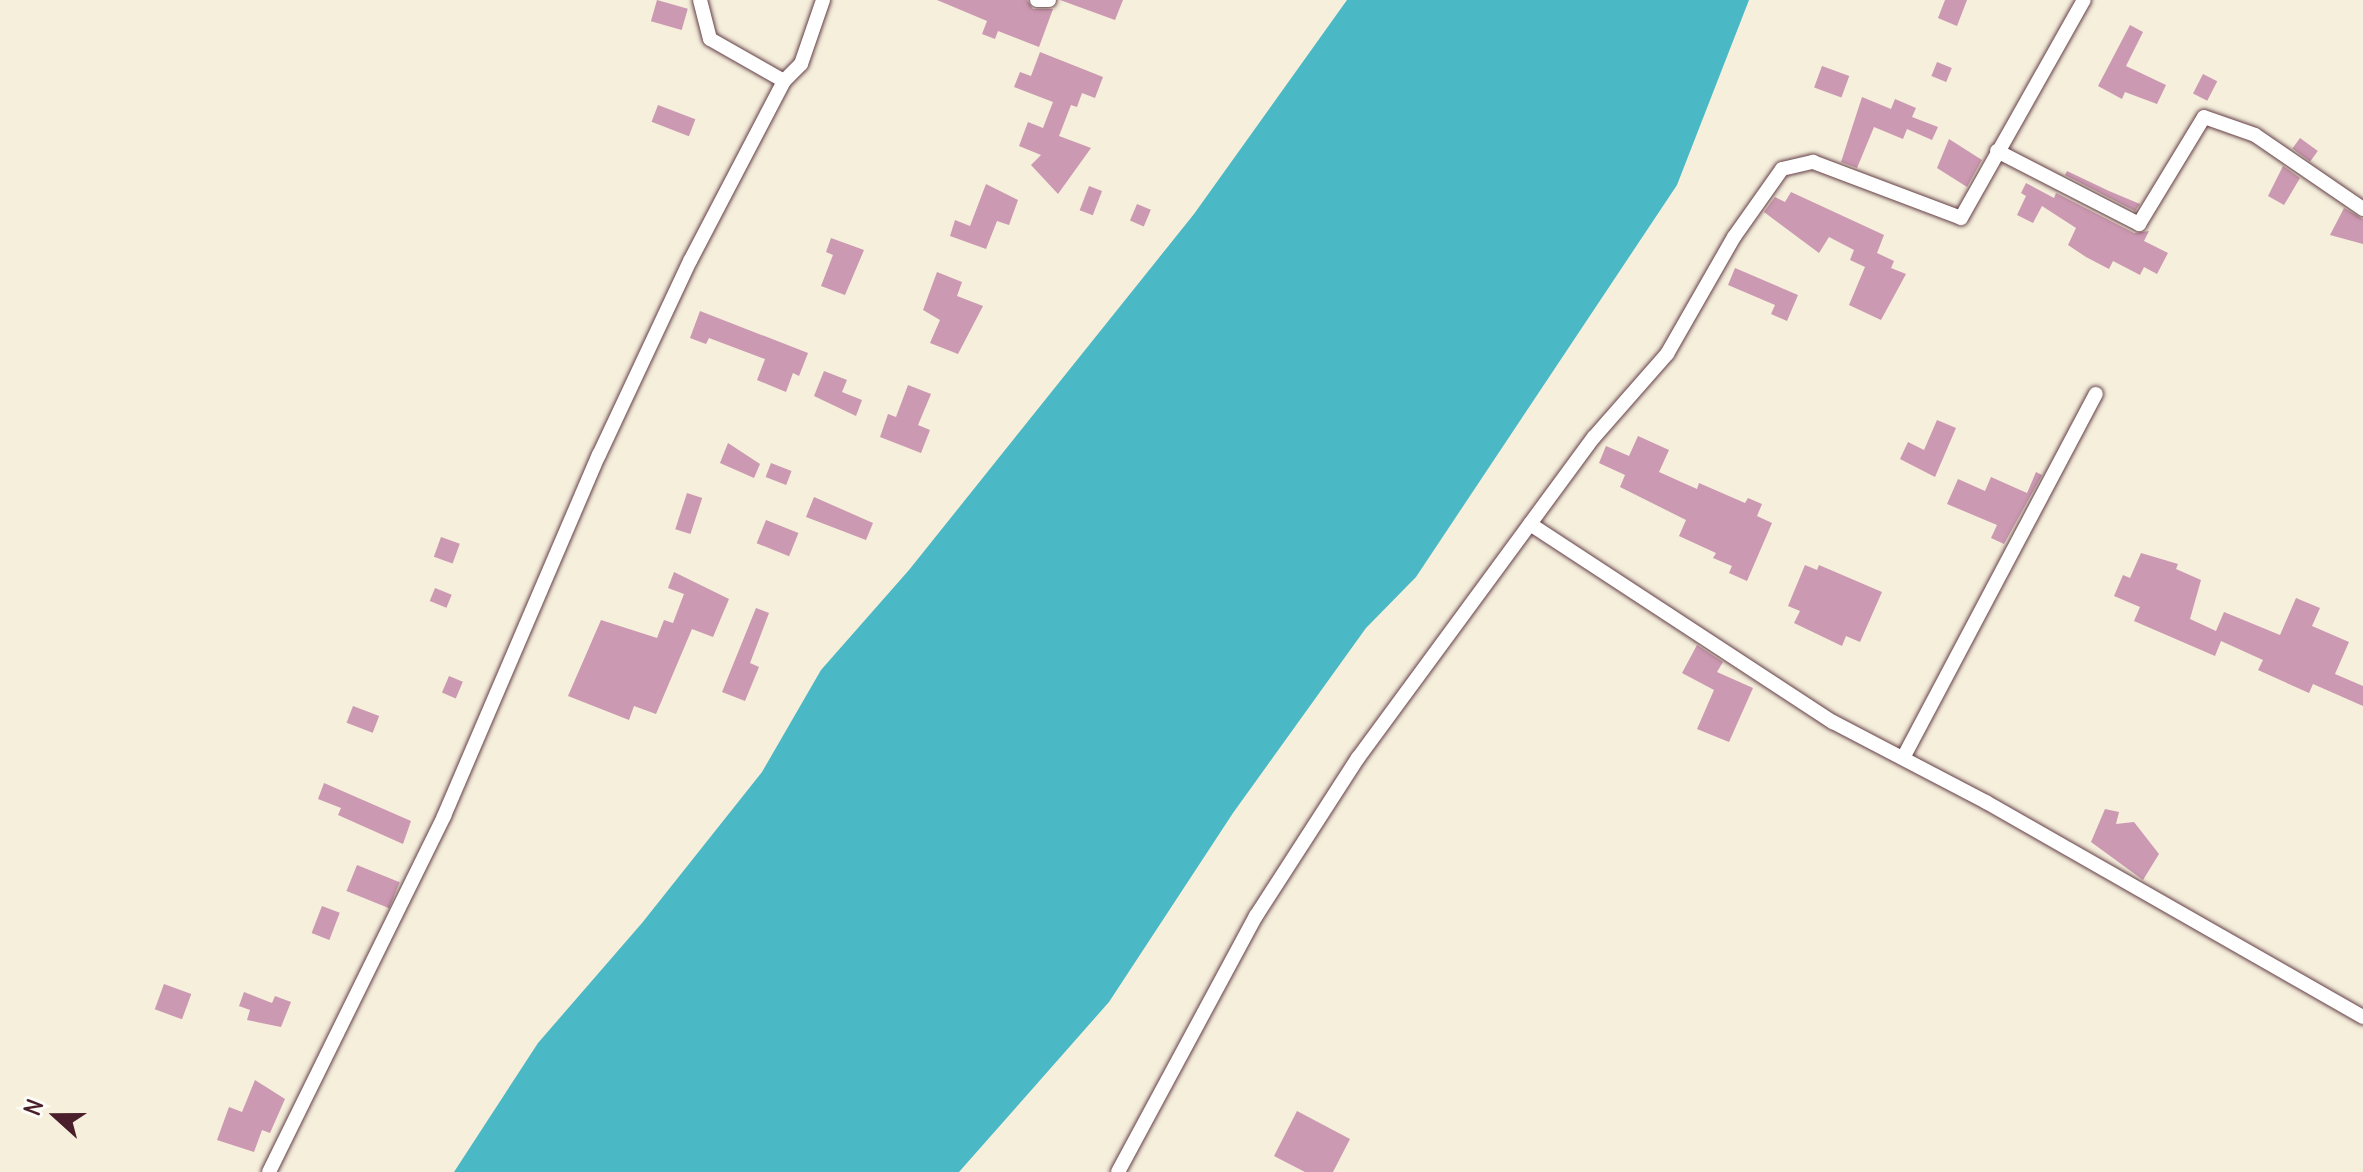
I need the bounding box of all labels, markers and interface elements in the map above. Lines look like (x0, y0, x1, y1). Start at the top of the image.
north arrow (16, 1076, 96, 1156)
text: N (18, 1095, 49, 1120)

